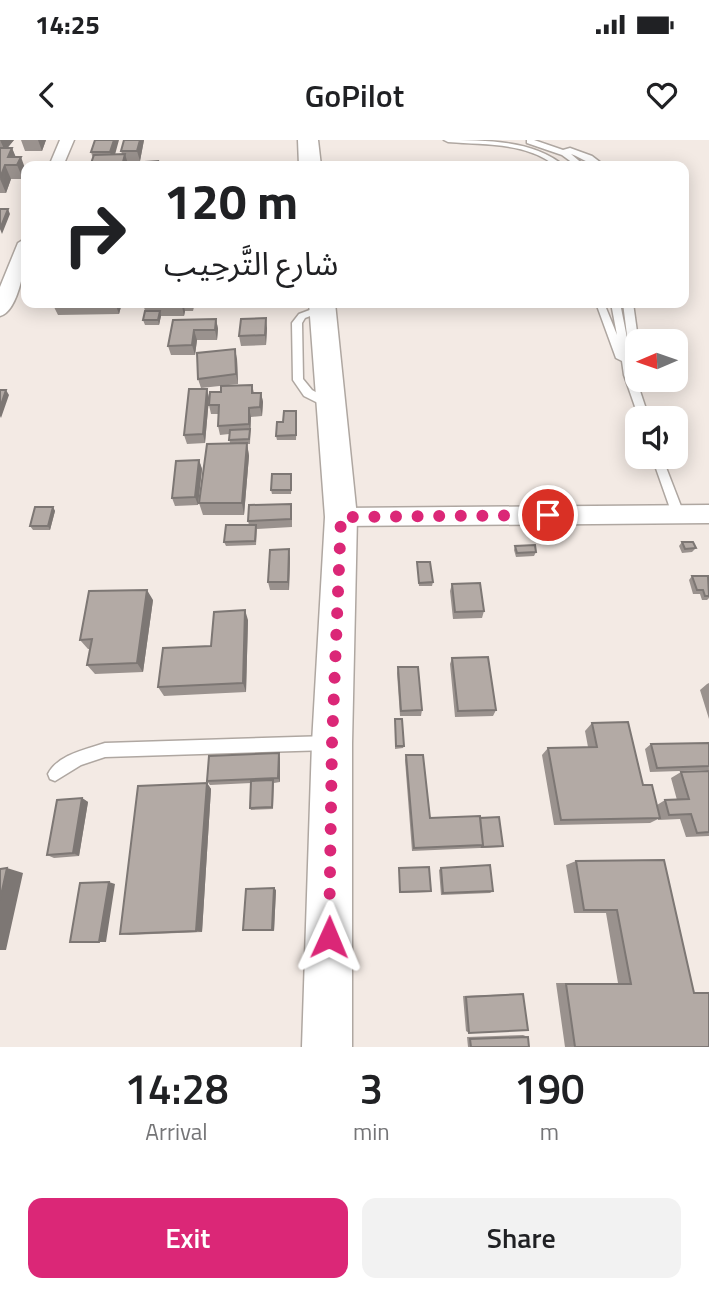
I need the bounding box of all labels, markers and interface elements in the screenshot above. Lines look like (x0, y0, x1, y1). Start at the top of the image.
text: 14:25 (35, 5, 100, 44)
text: GoPilot (305, 71, 404, 119)
icon: back (28, 76, 66, 114)
icon: heart (643, 76, 681, 114)
text: 120 m (164, 163, 298, 238)
icon: right (49, 189, 140, 280)
text: شارع التَّرحِيب (164, 239, 338, 287)
north arrow (625, 329, 688, 392)
map controls (625, 329, 688, 469)
button: sound (625, 406, 688, 469)
pin (518, 485, 578, 545)
icon: arrive (529, 496, 567, 534)
position arrow (292, 900, 366, 974)
text: 14:28 (124, 1056, 229, 1120)
text: 3 (360, 1056, 383, 1120)
text: 190 (514, 1056, 585, 1120)
text: Arrival (145, 1114, 208, 1149)
text: min (353, 1114, 390, 1149)
text: m (540, 1114, 559, 1149)
button: Exit (28, 1198, 348, 1278)
button: Share (362, 1198, 681, 1278)

